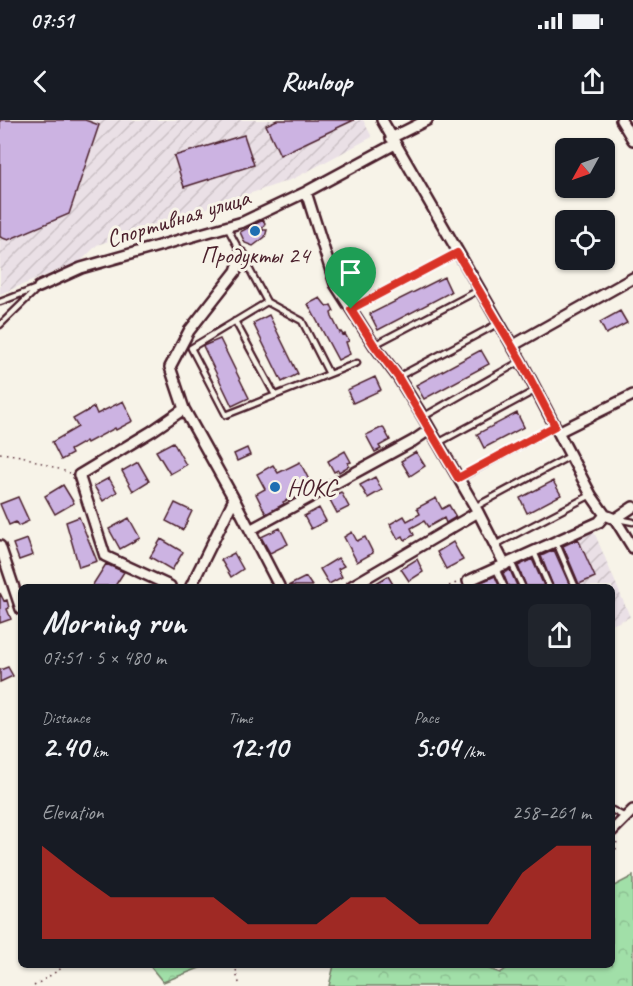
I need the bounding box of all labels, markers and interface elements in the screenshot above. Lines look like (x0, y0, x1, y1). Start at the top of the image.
text: 07:51 (30, 7, 74, 35)
text: Runloop (281, 64, 352, 98)
icon: back (24, 65, 57, 98)
icon: share (576, 65, 609, 98)
north arrow (555, 138, 615, 198)
map controls (555, 138, 615, 270)
street label: Спортивная улица (103, 181, 255, 254)
button: locate (555, 210, 615, 270)
marker: Продукты 24 (248, 224, 262, 238)
place label: Продукты 24 (201, 240, 312, 270)
pin (325, 247, 376, 309)
icon: arrive (334, 256, 367, 289)
place label: НОКС (287, 472, 338, 502)
marker: НОКС (268, 480, 282, 494)
text: Morning run (42, 601, 186, 643)
button: share (528, 604, 591, 667)
text: 07:51 · 5 × 480 m (42, 645, 166, 670)
text: Distance (42, 708, 90, 728)
text: Time (228, 708, 252, 728)
text: Pace (414, 708, 439, 728)
text: 2.40 (42, 728, 88, 766)
text: 12:10 (228, 728, 288, 766)
text: 5:04 (414, 728, 460, 766)
text: km (88, 742, 108, 762)
text: /km (460, 742, 485, 762)
text: Elevation (42, 800, 104, 825)
text: 258–261 m (512, 800, 591, 825)

